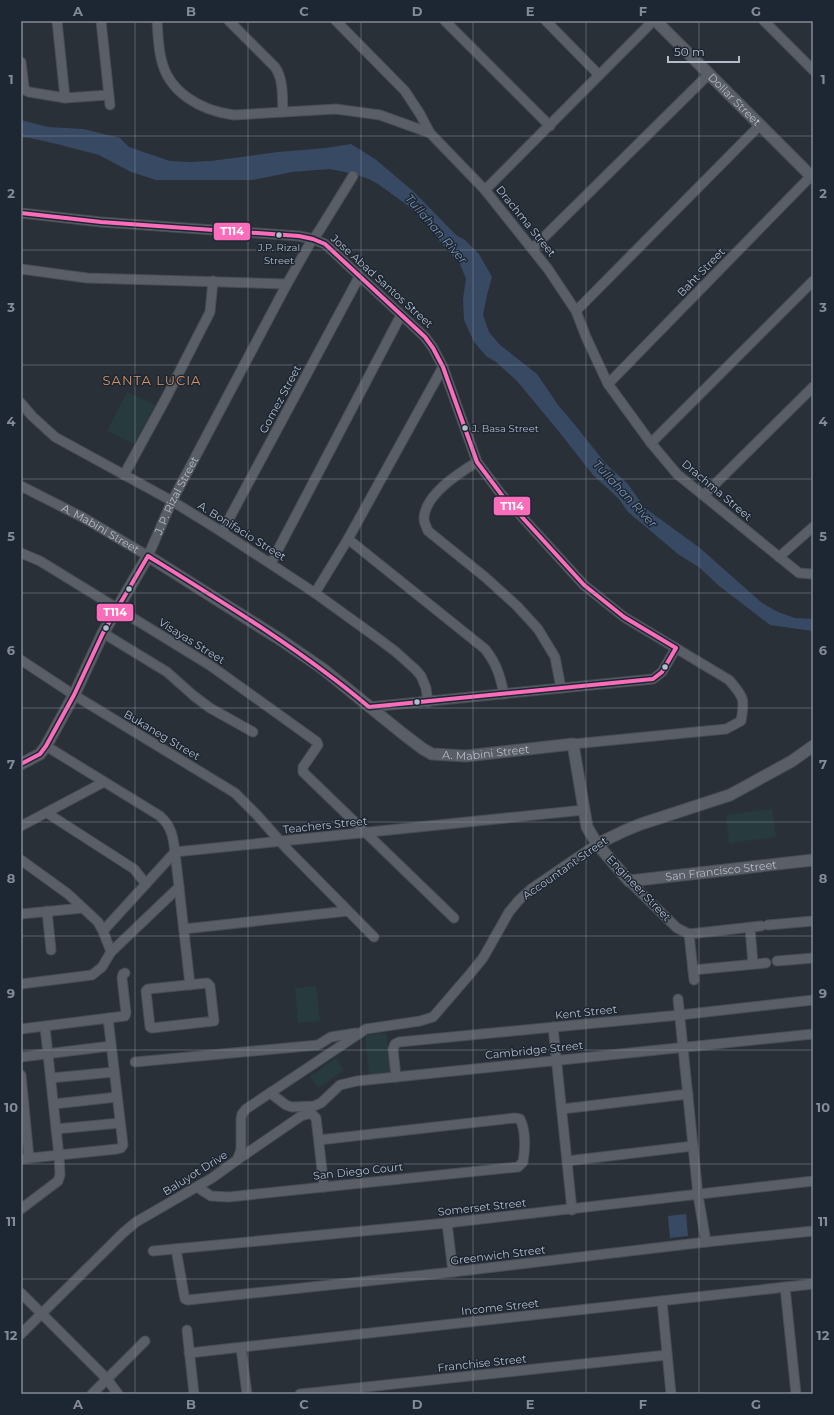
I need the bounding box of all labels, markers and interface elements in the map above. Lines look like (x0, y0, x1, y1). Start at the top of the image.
text: A (72, 3, 84, 19)
text: B (186, 3, 196, 19)
text: C (299, 3, 309, 19)
text: D (412, 3, 423, 19)
text: E (526, 3, 535, 19)
text: F (639, 3, 647, 19)
text: G (751, 3, 761, 19)
scale bar (668, 38, 739, 64)
text: 50 m (674, 44, 705, 59)
street label: Dollar Street (705, 70, 764, 129)
text: 1 (8, 71, 14, 87)
text: 1 (820, 71, 826, 87)
street label: Drachma Street (493, 183, 559, 260)
text: 2 (7, 185, 15, 201)
text: 2 (819, 185, 827, 201)
water label: Tullahan River (402, 191, 471, 267)
line badge: T114 (213, 222, 251, 241)
text: T114 (220, 224, 244, 238)
marker: J.P. Rizal Street (274, 230, 284, 240)
street label: Jose Abad Santos Street (327, 231, 436, 331)
place label: J.P. Rizal Street (257, 241, 300, 267)
street label: Baht Street (674, 244, 728, 299)
text: 3 (6, 299, 15, 315)
text: 3 (818, 299, 827, 315)
street label: Gomez Street (256, 362, 304, 436)
district label: SANTA LUCIA (103, 372, 201, 388)
text: 4 (7, 413, 16, 429)
text: 4 (819, 413, 828, 429)
place label: J. Basa Street (471, 422, 539, 435)
marker: J. Basa Street (460, 423, 470, 433)
street label: J. P. Rizal Street (151, 453, 202, 538)
water label: Tullahan River (590, 457, 661, 531)
street label: Drachma Street (679, 457, 755, 524)
line badge: T114 (493, 496, 531, 516)
street label: A. Bonifacio Street (195, 498, 289, 564)
text: T114 (500, 499, 524, 513)
street label: A. Mabini Street (59, 501, 142, 557)
text: 5 (7, 528, 15, 544)
text: 5 (819, 528, 827, 544)
unlabelled marker (124, 584, 134, 594)
line badge: T114 (96, 603, 134, 622)
text: T114 (103, 605, 127, 619)
street label: Visayas Street (156, 615, 228, 667)
unlabelled marker (101, 623, 111, 633)
text: 6 (7, 642, 16, 658)
text: 6 (819, 642, 828, 658)
unlabelled marker (660, 662, 670, 672)
unlabelled marker (412, 697, 422, 707)
street label: Bukaneg Street (121, 707, 203, 764)
street label: A. Mabini Street (442, 742, 531, 763)
text: 7 (7, 756, 15, 772)
text: 7 (819, 756, 827, 772)
street label: Teachers Street (282, 814, 368, 836)
street label: Accountant Street (520, 833, 611, 903)
street label: Engineer Street (604, 852, 674, 924)
street label: San Francisco Street (664, 857, 778, 884)
text: 8 (7, 870, 16, 886)
text: 8 (819, 870, 828, 886)
text: 9 (7, 985, 15, 1001)
text: 9 (819, 985, 827, 1001)
street label: Kent Street (554, 1002, 618, 1022)
street label: Cambridge Street (484, 1038, 584, 1062)
text: 10 (4, 1099, 18, 1115)
text: 10 (816, 1099, 830, 1115)
street label: Baluyot Drive (160, 1147, 230, 1199)
street label: San Diego Court (312, 1159, 404, 1183)
street label: Somerset Street (437, 1195, 528, 1219)
text: 11 (6, 1213, 16, 1229)
text: 11 (818, 1213, 828, 1229)
street label: Greenwich Street (450, 1242, 547, 1268)
street label: Income Street (460, 1296, 540, 1318)
text: 12 (5, 1327, 18, 1343)
text: 12 (817, 1327, 830, 1343)
street label: Franchise Street (437, 1351, 528, 1375)
text: A (72, 1396, 84, 1412)
text: B (186, 1396, 196, 1412)
text: C (299, 1396, 309, 1412)
text: D (412, 1396, 423, 1412)
text: E (526, 1396, 535, 1412)
text: F (639, 1396, 647, 1412)
text: G (751, 1396, 761, 1412)

